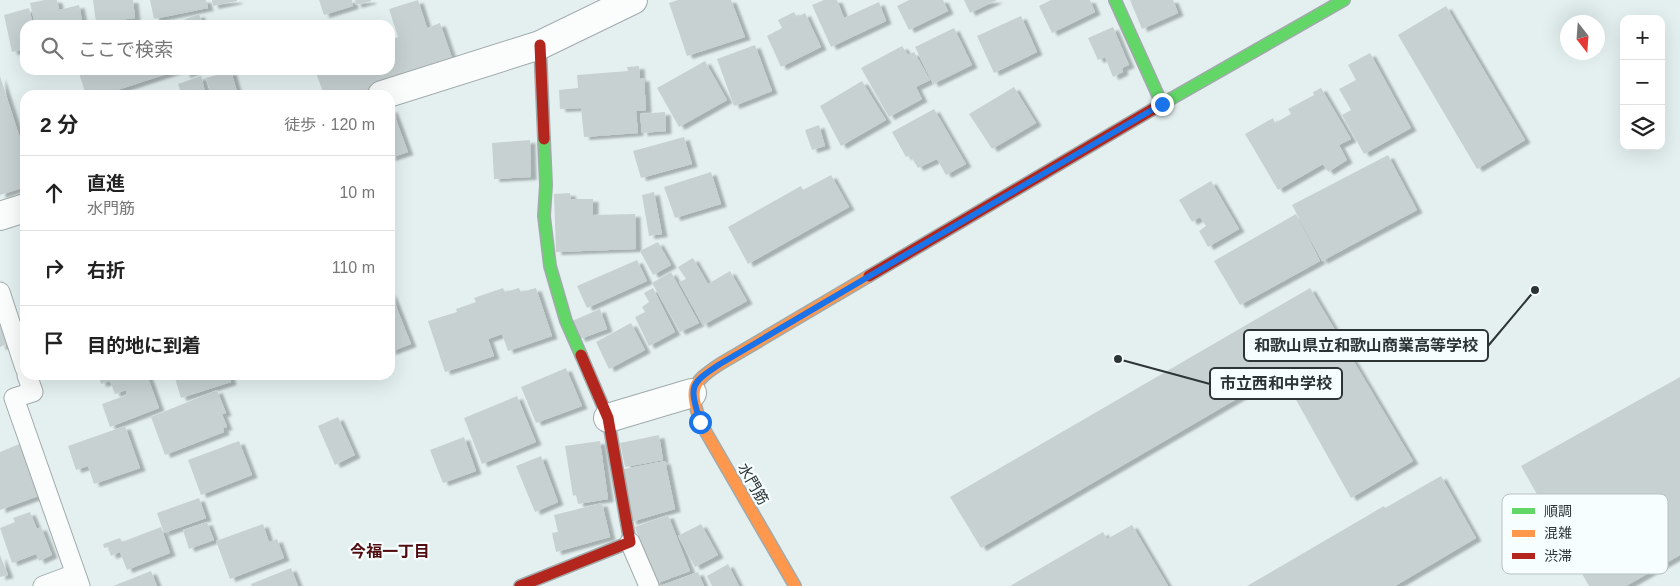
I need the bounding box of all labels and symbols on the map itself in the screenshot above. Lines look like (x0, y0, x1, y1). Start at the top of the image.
north arrow (1560, 15, 1605, 60)
route end (1151, 93, 1174, 116)
callout: 和歌山県立和歌山商業高等学校 (1244, 330, 1488, 361)
text: 和歌山県立和歌山商業高等学校 (1254, 337, 1478, 354)
callout: 市立西和中学校 (1210, 368, 1342, 399)
text: 市立西和中学校 (1220, 375, 1332, 392)
route start (689, 411, 712, 434)
street label: 水門筋 (735, 460, 772, 507)
legend (1502, 494, 1668, 574)
text: 順調 (1544, 503, 1572, 519)
text: 混雑 (1544, 525, 1572, 541)
district label: 今福一丁目 (350, 543, 430, 560)
text: 渋滞 (1544, 548, 1572, 564)

